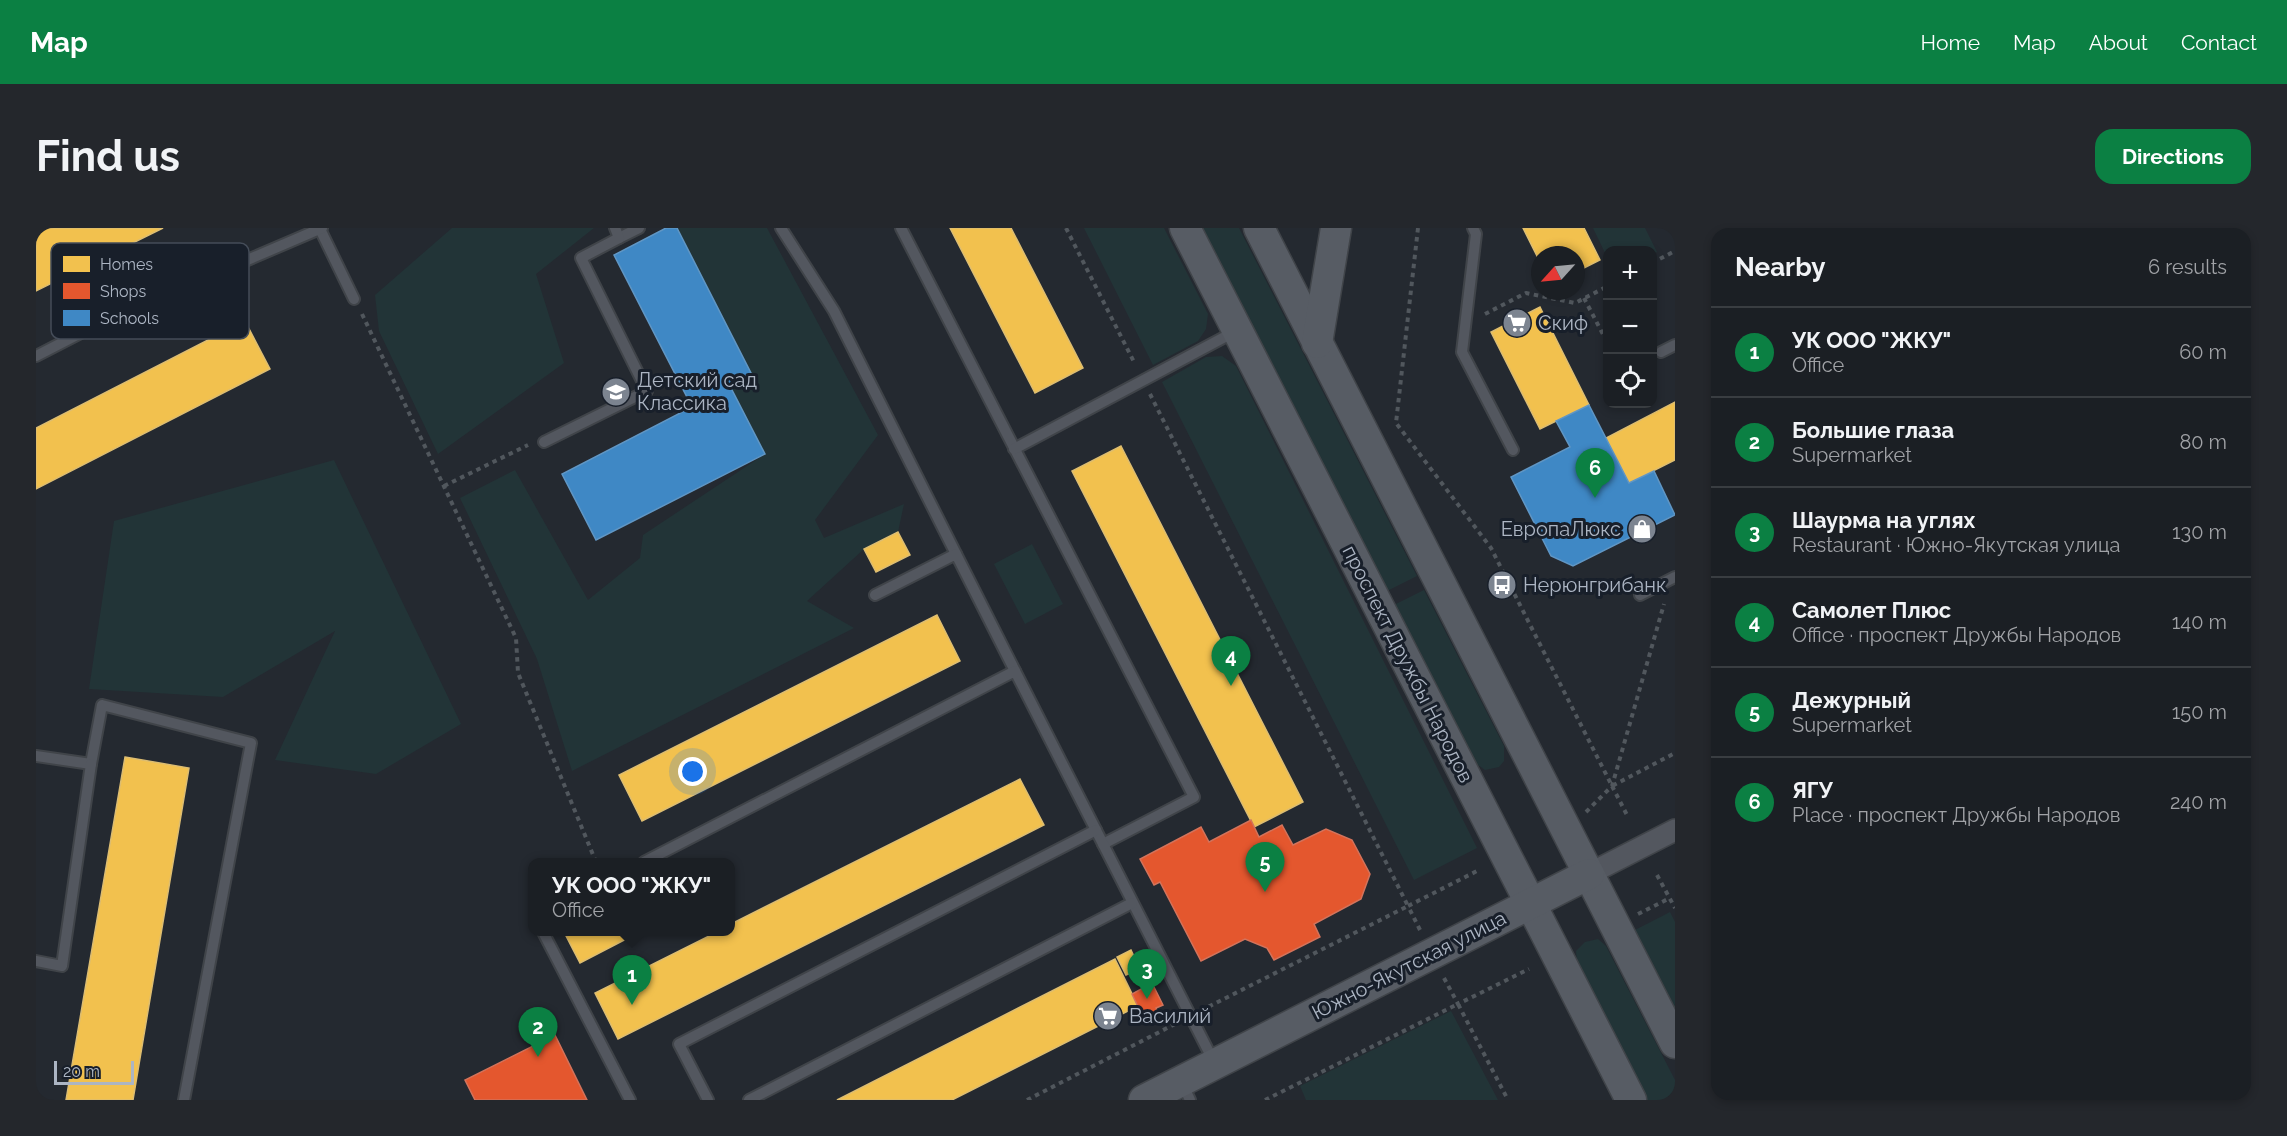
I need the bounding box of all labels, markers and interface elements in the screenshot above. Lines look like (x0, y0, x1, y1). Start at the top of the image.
text: Map (30, 26, 88, 59)
text: Home (1921, 30, 1980, 55)
text: Map (2013, 30, 2056, 55)
text: About (2089, 30, 2148, 55)
text: Contact (2181, 30, 2257, 55)
button: Directions (2095, 129, 2251, 184)
text: Find us (36, 132, 180, 181)
legend (51, 243, 249, 339)
north arrow (1531, 246, 1585, 300)
map controls (1603, 246, 1657, 408)
button: + (1603, 246, 1657, 300)
text: Nearby (1735, 252, 1825, 282)
text: Homes (100, 255, 153, 274)
text: 6 results (2148, 255, 2227, 279)
text: Shops (100, 282, 146, 301)
button: − (1603, 300, 1657, 354)
supermarket icon: Скиф (1501, 307, 1533, 339)
text: Schools (100, 309, 159, 328)
place label: Скиф (1538, 311, 1588, 335)
text: УК ООО "ЖКУ" (1792, 327, 1951, 353)
text: 1 (1750, 340, 1759, 364)
text: 60 m (2179, 340, 2227, 364)
text: Office (1792, 353, 1844, 377)
button: locate (1603, 354, 1657, 408)
place label: Детский сад Классика (637, 368, 757, 415)
school or university icon: Детский сад Классика (600, 376, 632, 408)
text: Большие глаза (1792, 417, 1954, 443)
text: 2 (1749, 430, 1760, 454)
text: 80 m (2179, 430, 2227, 454)
text: Supermarket (1792, 443, 1912, 467)
pin: 6 (1576, 448, 1614, 498)
text: Шаурма на углях (1792, 507, 1975, 533)
shop icon: ЕвропаЛюкс (1626, 513, 1658, 545)
place label: ЕвропаЛюкс (1501, 517, 1621, 541)
text: 3 (1749, 520, 1760, 544)
text: 130 m (2172, 520, 2227, 544)
text: Restaurant · Южно-Якутская улица (1792, 533, 2120, 557)
street label: проспект Дружбы Народов (1338, 541, 1478, 787)
bus stop icon: Нерюнгрибанк (1486, 569, 1518, 601)
place label: Нерюнгрибанк (1523, 573, 1666, 597)
text: Самолет Плюс (1792, 597, 1951, 623)
text: 4 (1749, 610, 1760, 634)
text: 140 m (2172, 610, 2227, 634)
text: Office · проспект Дружбы Народов (1792, 623, 2121, 647)
pin: 4 (1212, 636, 1250, 686)
text: Дежурный (1792, 687, 1911, 713)
text: 5 (1749, 700, 1760, 724)
text: 150 m (2172, 700, 2227, 724)
text: Supermarket (1792, 713, 1912, 737)
your location (678, 757, 707, 786)
text: ЯГУ (1792, 777, 1833, 803)
text: 6 (1748, 790, 1761, 814)
text: 240 m (2170, 790, 2227, 814)
text: Place · проспект Дружбы Народов (1792, 803, 2120, 827)
pin: 5 (1246, 842, 1284, 892)
popup (528, 858, 735, 936)
text: УК ООО "ЖКУ" (552, 872, 711, 898)
text: Office (552, 898, 604, 922)
street label: Южно-Якутская улица (1308, 906, 1510, 1024)
pin: 3 (1128, 950, 1166, 999)
pin: 1 (612, 956, 652, 1005)
supermarket icon: Василий (1092, 1000, 1124, 1032)
place label: Василий (1129, 1004, 1211, 1028)
pin: 2 (518, 1008, 558, 1057)
scale bar (54, 1058, 134, 1086)
text: 20 m (63, 1062, 100, 1081)

